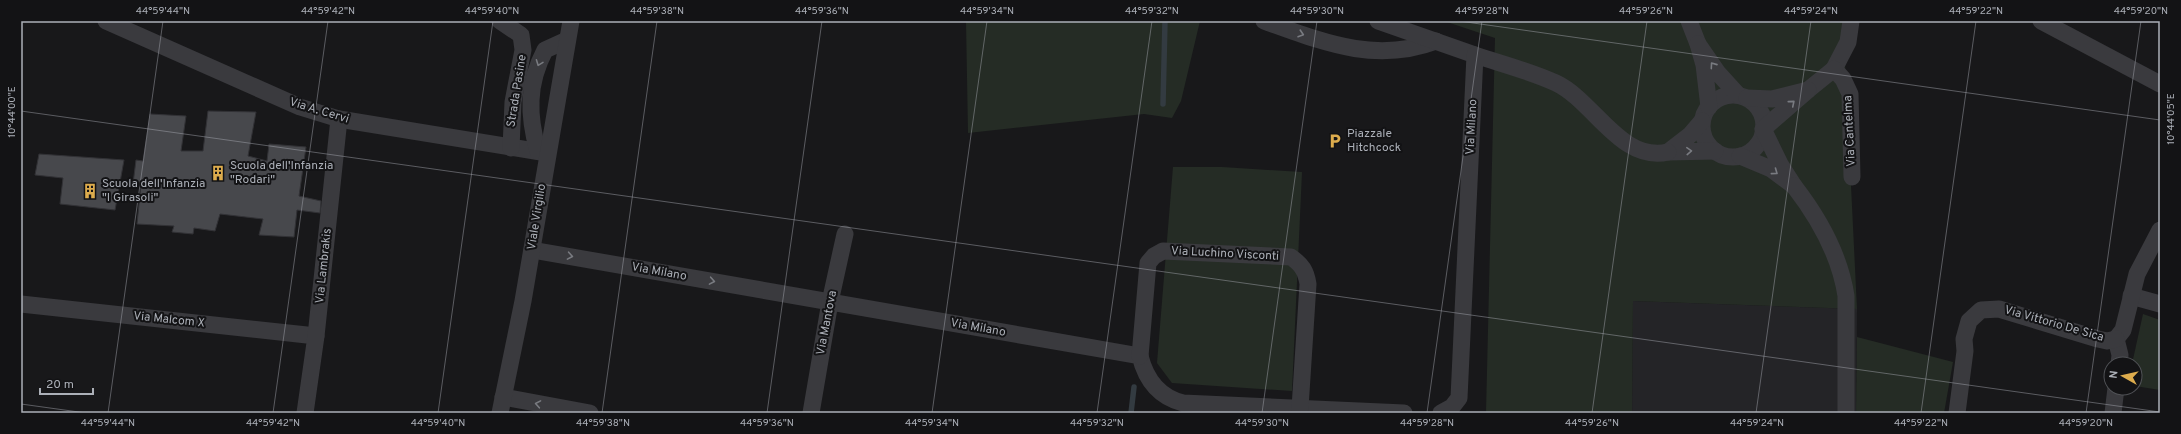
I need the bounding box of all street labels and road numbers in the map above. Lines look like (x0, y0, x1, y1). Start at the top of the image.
street label: Strada Pasine (503, 53, 531, 129)
street label: Via A. Cervi (287, 94, 351, 128)
street label: Via Cantelma (1840, 95, 1860, 167)
street label: Via Milano (1463, 98, 1481, 155)
street label: Viale Virgilio (524, 182, 550, 251)
street label: Via Lambrakis (312, 227, 336, 305)
street label: Via Luchino Visconti (1171, 243, 1279, 265)
street label: Via Milano (630, 259, 688, 285)
street label: Via Mantova (813, 289, 841, 357)
street label: Via Vittorio De Sica (2002, 302, 2106, 346)
street label: Via Malcom X (133, 308, 205, 332)
street label: Via Milano (949, 315, 1007, 341)

